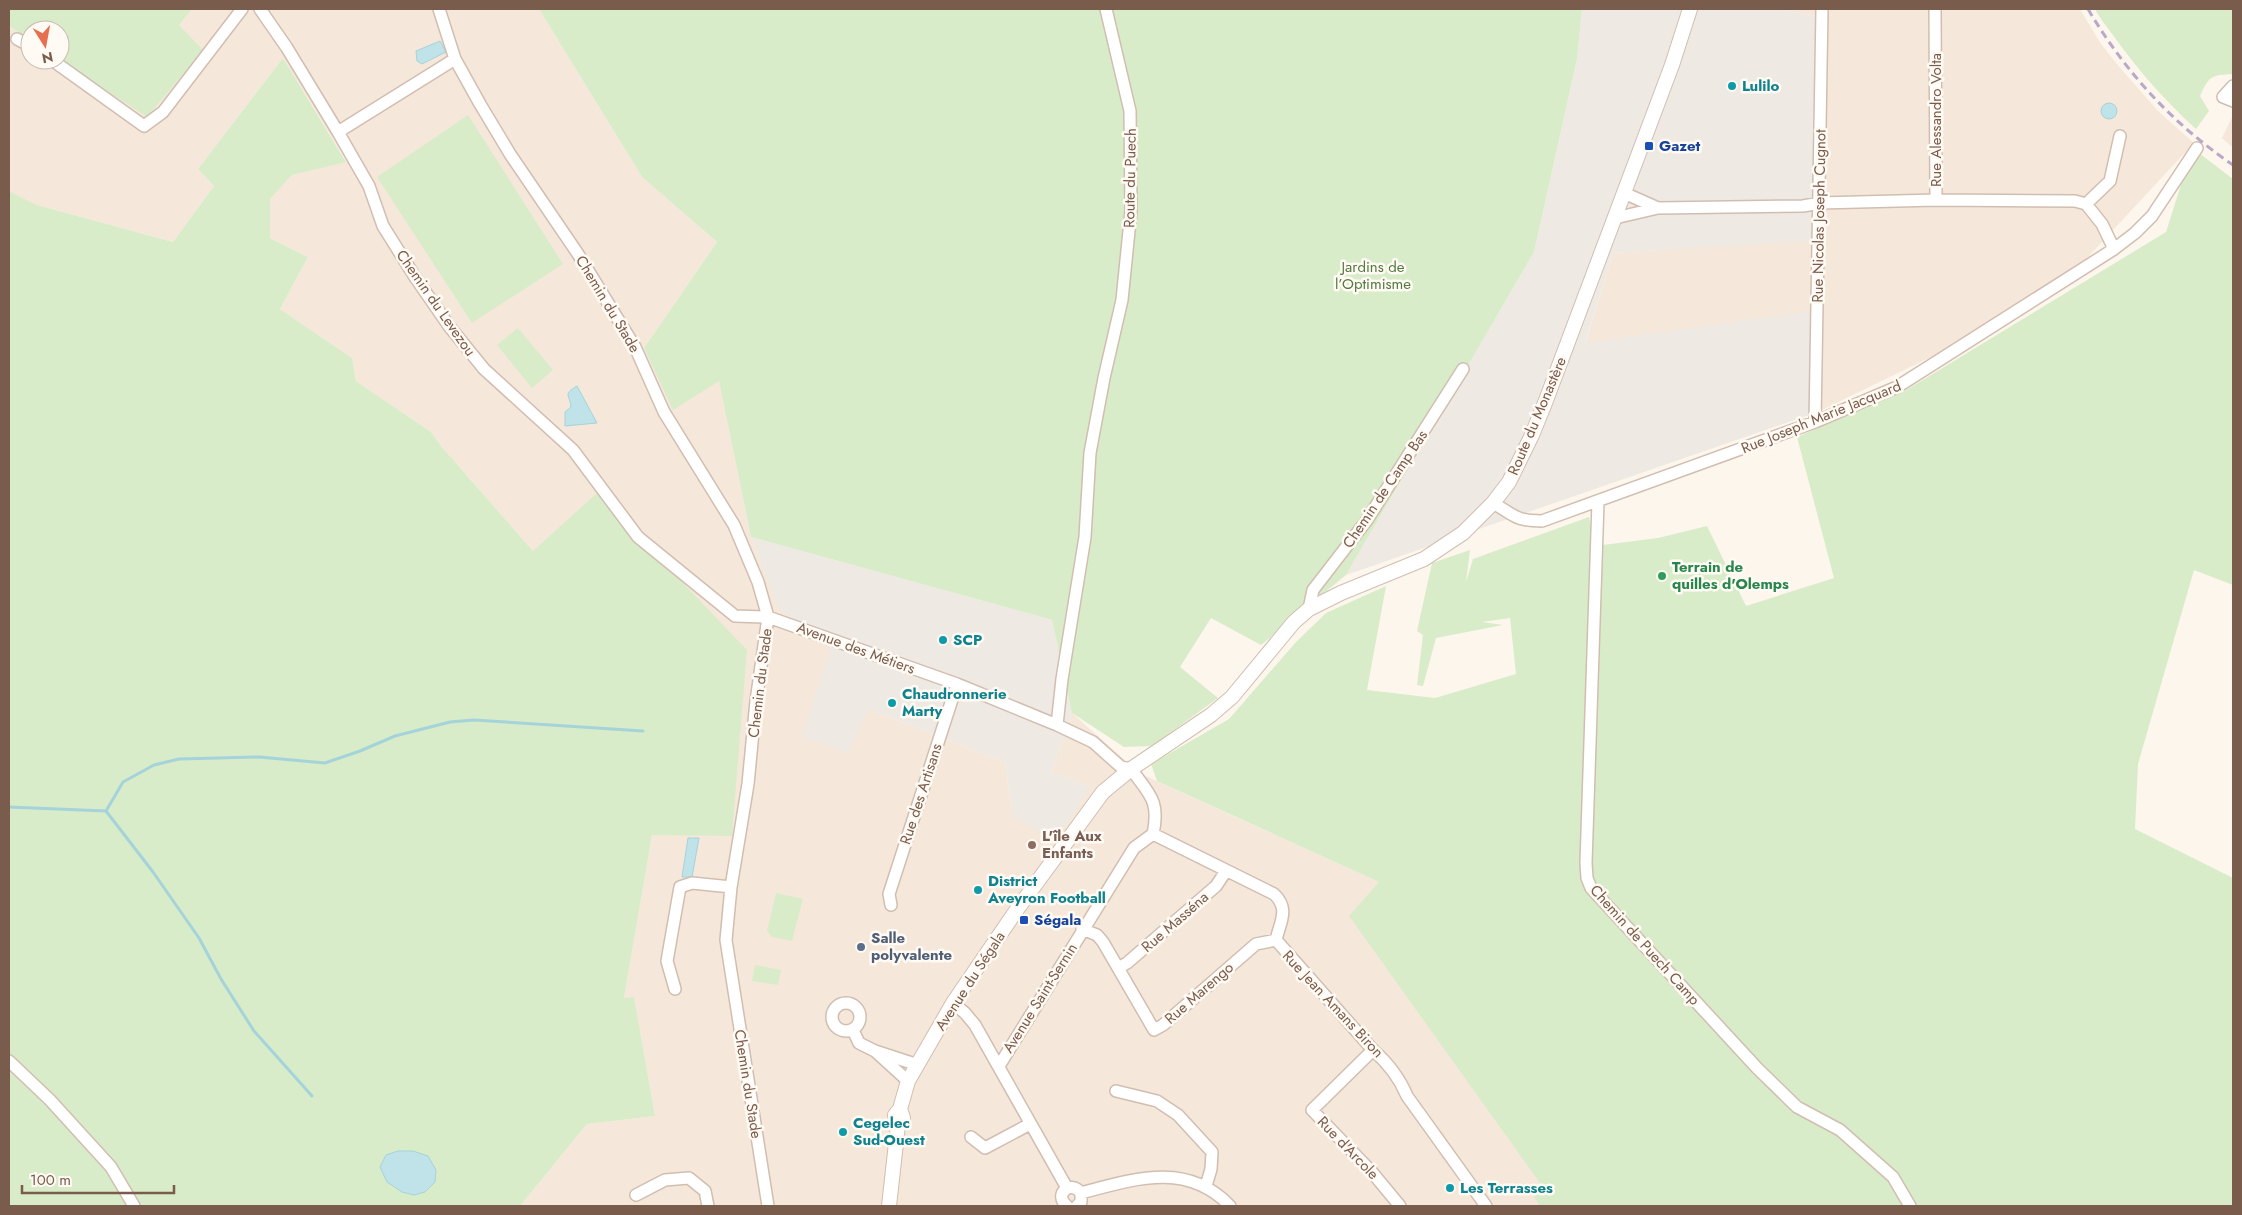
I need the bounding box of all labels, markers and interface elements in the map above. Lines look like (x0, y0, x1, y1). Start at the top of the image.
north arrow (20, 20, 70, 70)
text: N (40, 47, 55, 69)
street label: Rue Alessandro Volta (1925, 53, 1947, 187)
place label: Lulilo (1742, 75, 1779, 97)
marker: Lulilo (1726, 80, 1738, 92)
street label: Route du Puech (1118, 128, 1142, 228)
street label: Rue Nicolas Joseph Cugnot (1806, 129, 1832, 303)
place label: Gazet (1659, 135, 1700, 157)
marker: Gazet (1643, 140, 1655, 152)
street label: Chemin du Levezou (391, 245, 481, 361)
street label: Chemin du Stade (570, 251, 646, 357)
park label: Jardins de l’Optimisme (1335, 256, 1411, 295)
street label: Route du Monastère (1502, 353, 1572, 479)
street label: Rue Joseph Marie Jacquard (1738, 375, 1904, 459)
street label: Chemin de Camp Bas (1337, 425, 1433, 553)
place label: Terrain de quilles d'Olemps (1672, 556, 1789, 595)
marker: Terrain de quilles d'Olemps (1656, 570, 1668, 582)
street label: Avenue des Métiers (794, 616, 918, 680)
street label: Chemin du Stade (742, 627, 778, 739)
place label: SCP (953, 629, 982, 651)
marker: SCP (937, 634, 949, 646)
place label: Chaudronnerie Marty (902, 683, 1007, 722)
marker: Chaudronnerie Marty (886, 697, 898, 709)
street label: Rue des Artisans (894, 741, 948, 847)
place label: L'île Aux Enfants (1042, 825, 1102, 864)
marker: L'île Aux Enfants (1026, 839, 1038, 851)
place label: District Aveyron Football (987, 870, 1106, 909)
street label: Chemin de Puech Camp (1585, 880, 1705, 1010)
marker: District Aveyron Football (972, 884, 984, 896)
street label: Rue Masséna (1137, 887, 1213, 957)
place label: Ségala (1034, 909, 1081, 931)
marker: Ségala (1018, 914, 1030, 926)
place label: Salle polyvalente (871, 927, 952, 966)
street label: Avenue du Ségala (930, 927, 1010, 1035)
street label: Avenue Saint-Sernin (997, 939, 1083, 1057)
marker: Salle polyvalente (855, 941, 867, 953)
street label: Rue Jean Amans Biron (1277, 945, 1389, 1063)
street label: Rue Marengo (1160, 957, 1238, 1029)
street label: Chemin du Stade (729, 1028, 768, 1140)
street label: Rue d'Arcole (1312, 1111, 1384, 1185)
place label: Cegelec Sud-Ouest (853, 1112, 925, 1151)
marker: Cegelec Sud-Ouest (837, 1126, 849, 1138)
scale bar (22, 1162, 175, 1194)
text: 100 m (30, 1169, 71, 1191)
place label: Les Terrasses (1460, 1177, 1553, 1199)
marker: Les Terrasses (1444, 1182, 1456, 1194)

